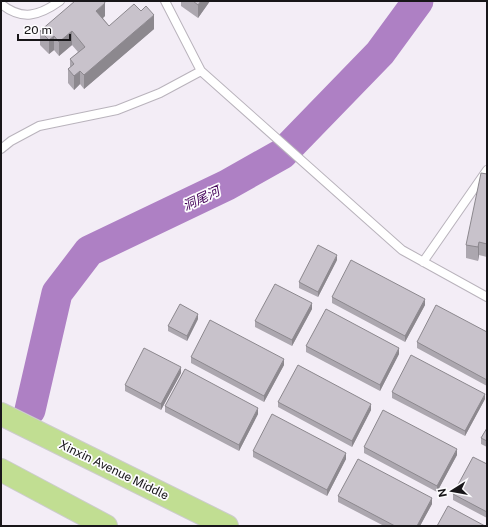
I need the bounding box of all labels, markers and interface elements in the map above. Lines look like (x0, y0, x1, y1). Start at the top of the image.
scale bar (18, 16, 70, 42)
text: 20 m (24, 23, 52, 37)
water label: 洞尾河 (180, 182, 225, 213)
street label: Xinxin Avenue Middle (57, 437, 171, 503)
north arrow (432, 471, 472, 511)
text: N (435, 488, 449, 498)

